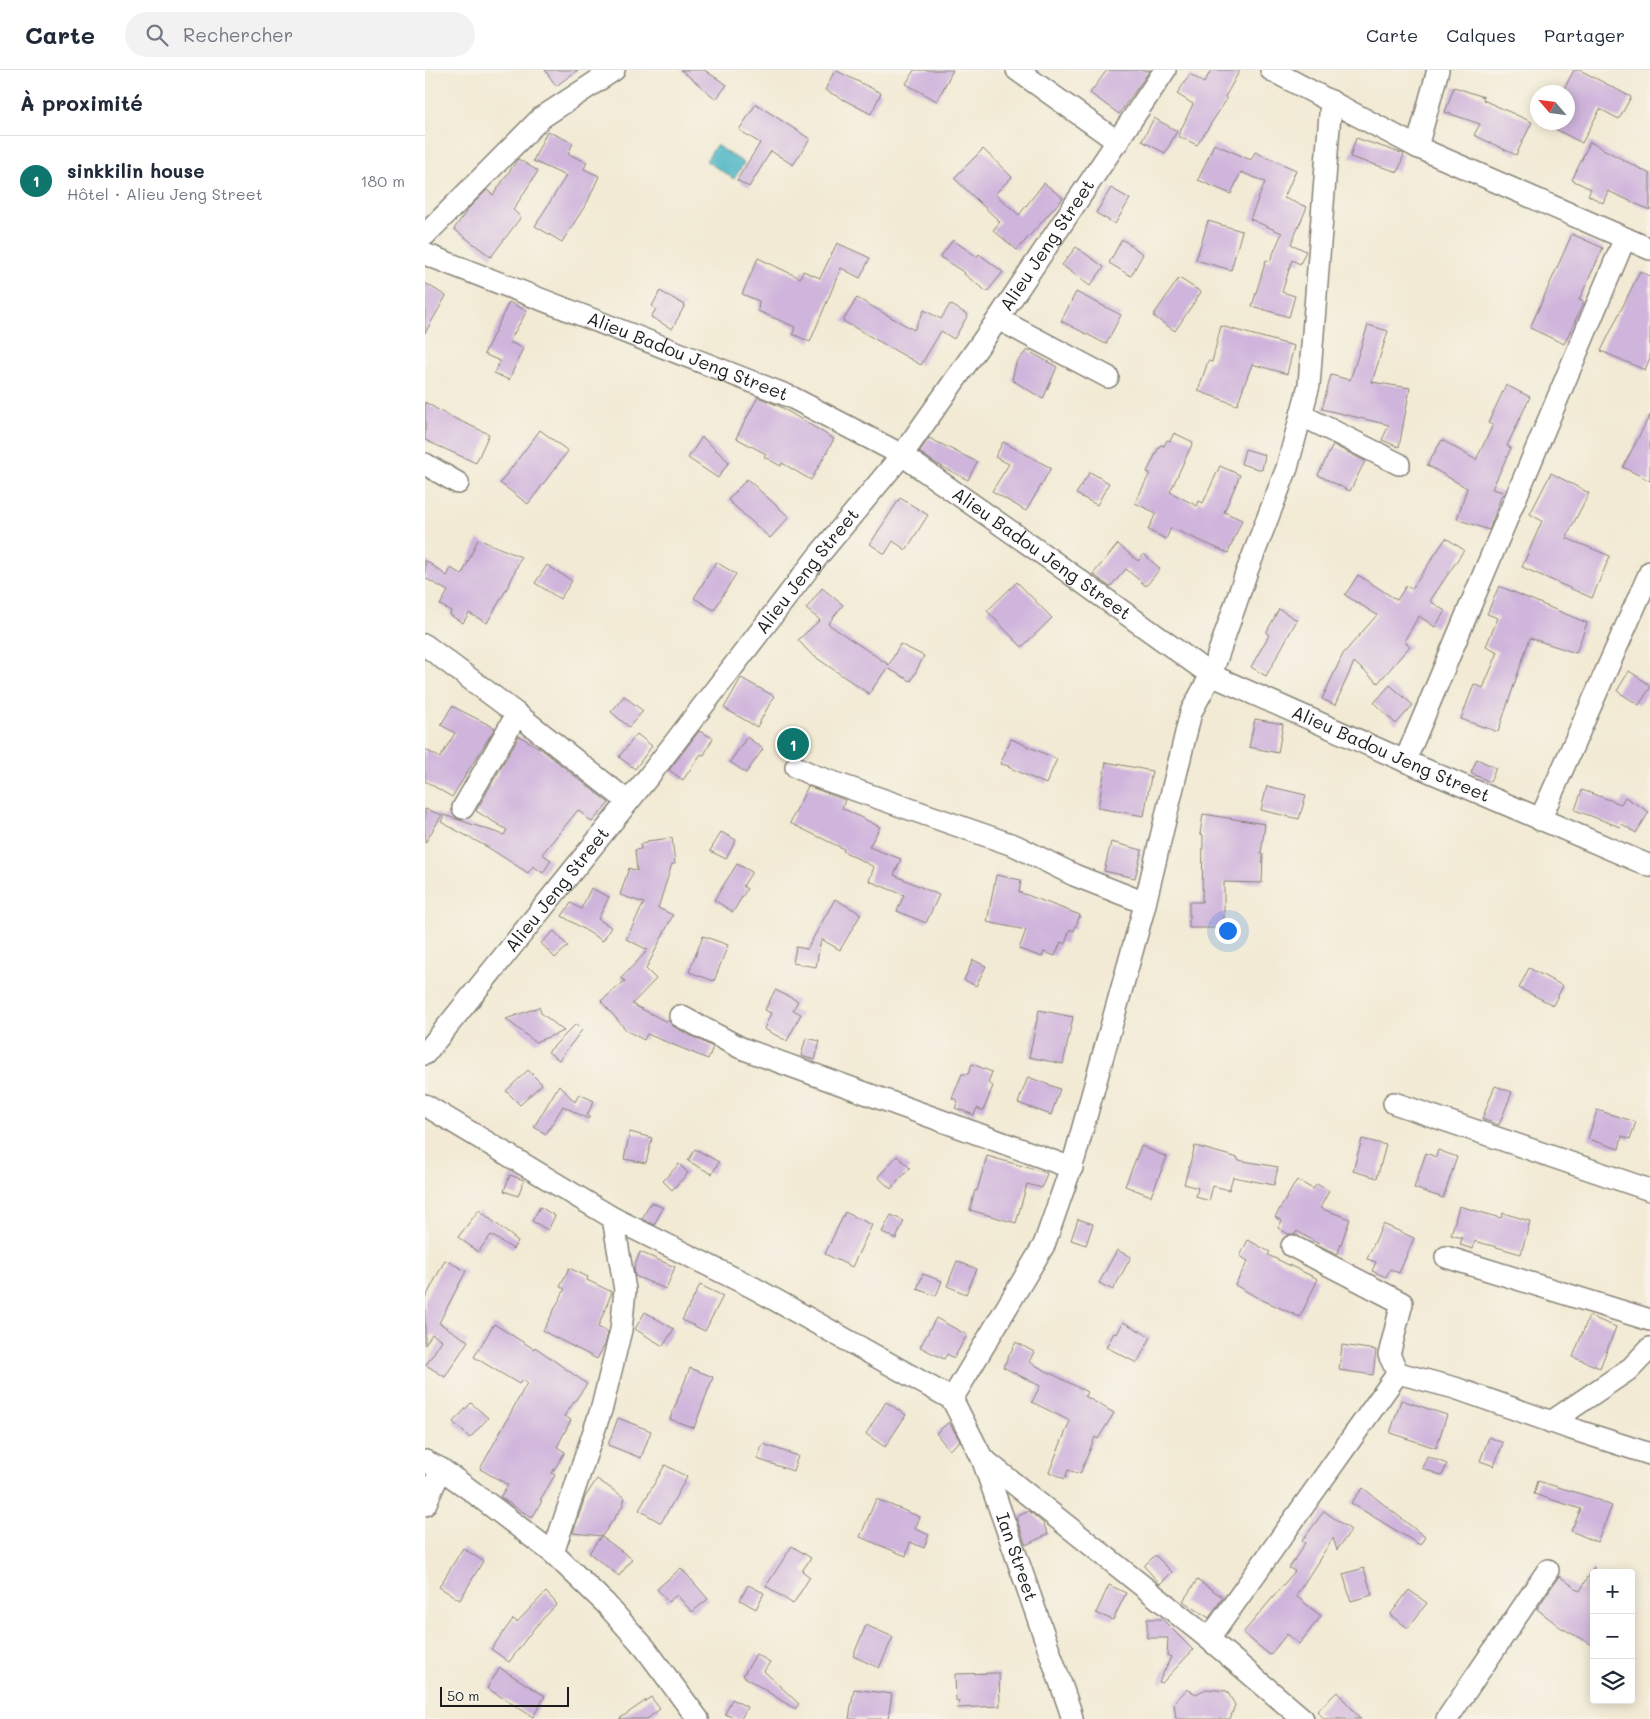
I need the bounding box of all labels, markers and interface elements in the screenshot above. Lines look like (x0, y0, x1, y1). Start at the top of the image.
search box (125, 12, 475, 57)
text: Carte (25, 19, 95, 50)
icon: search (143, 21, 171, 49)
text: Rechercher (183, 22, 293, 47)
text: Carte (1366, 23, 1418, 47)
text: Calques (1446, 23, 1516, 47)
text: Partager (1544, 23, 1625, 47)
north arrow (1530, 85, 1575, 130)
text: À proximité (20, 89, 143, 116)
text: sinkkilin house (67, 158, 204, 183)
text: 1 (32, 170, 40, 191)
text: 180 m (360, 170, 405, 191)
street label: Alieu Jeng Street (994, 174, 1099, 315)
text: Hôtel · Alieu Jeng Street (67, 183, 263, 204)
street label: Alieu Badou Jeng Street (584, 306, 792, 406)
street label: Alieu Badou Jeng Street (948, 481, 1136, 625)
street label: Alieu Jeng Street (750, 503, 864, 638)
street label: Alieu Badou Jeng Street (1288, 699, 1494, 807)
pin: 1 (777, 725, 809, 763)
street label: Alieu Jeng Street (499, 822, 614, 957)
your location (1215, 918, 1241, 944)
street label: Ian Street (991, 1509, 1044, 1604)
map controls (1590, 1569, 1635, 1704)
button: + (1590, 1569, 1635, 1614)
button: − (1590, 1614, 1635, 1659)
button: layers (1590, 1659, 1635, 1704)
scale bar (440, 1684, 569, 1707)
text: 50 m (447, 1686, 479, 1705)

